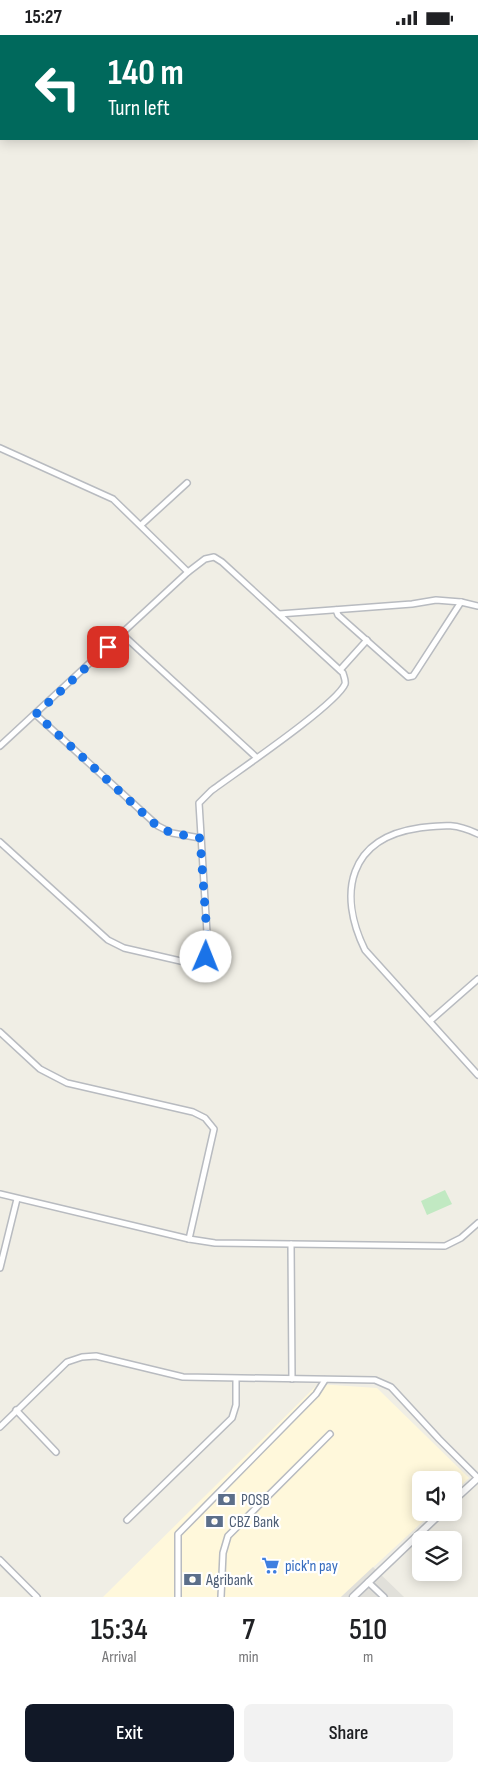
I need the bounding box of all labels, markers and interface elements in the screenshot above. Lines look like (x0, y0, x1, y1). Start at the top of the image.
text: 15:27 (25, 6, 62, 29)
text: 140 m (108, 52, 184, 95)
icon: left (25, 55, 90, 120)
text: Turn left (108, 95, 170, 122)
pin (87, 626, 129, 668)
icon: arrive (94, 633, 122, 661)
position arrow (179, 930, 231, 982)
map controls (412, 1471, 462, 1581)
button: sound (412, 1471, 462, 1521)
bank icon: POSB (217, 1490, 237, 1510)
place label: POSB (241, 1491, 270, 1510)
bank icon: CBZ Bank (205, 1512, 225, 1532)
place label: CBZ Bank (229, 1513, 279, 1532)
button: layers (412, 1531, 462, 1581)
supermarket icon: pick'n pay (261, 1556, 281, 1576)
place label: pick'n pay (285, 1557, 338, 1576)
bank icon: Agribank (182, 1570, 202, 1590)
place label: Agribank (205, 1571, 253, 1590)
text: 15:34 (91, 1612, 148, 1648)
text: 7 (242, 1612, 255, 1648)
text: 510 (349, 1612, 387, 1648)
text: Arrival (102, 1648, 136, 1667)
text: min (238, 1648, 259, 1667)
text: m (363, 1648, 373, 1667)
button: Exit (25, 1704, 234, 1762)
button: Share (244, 1704, 453, 1762)

